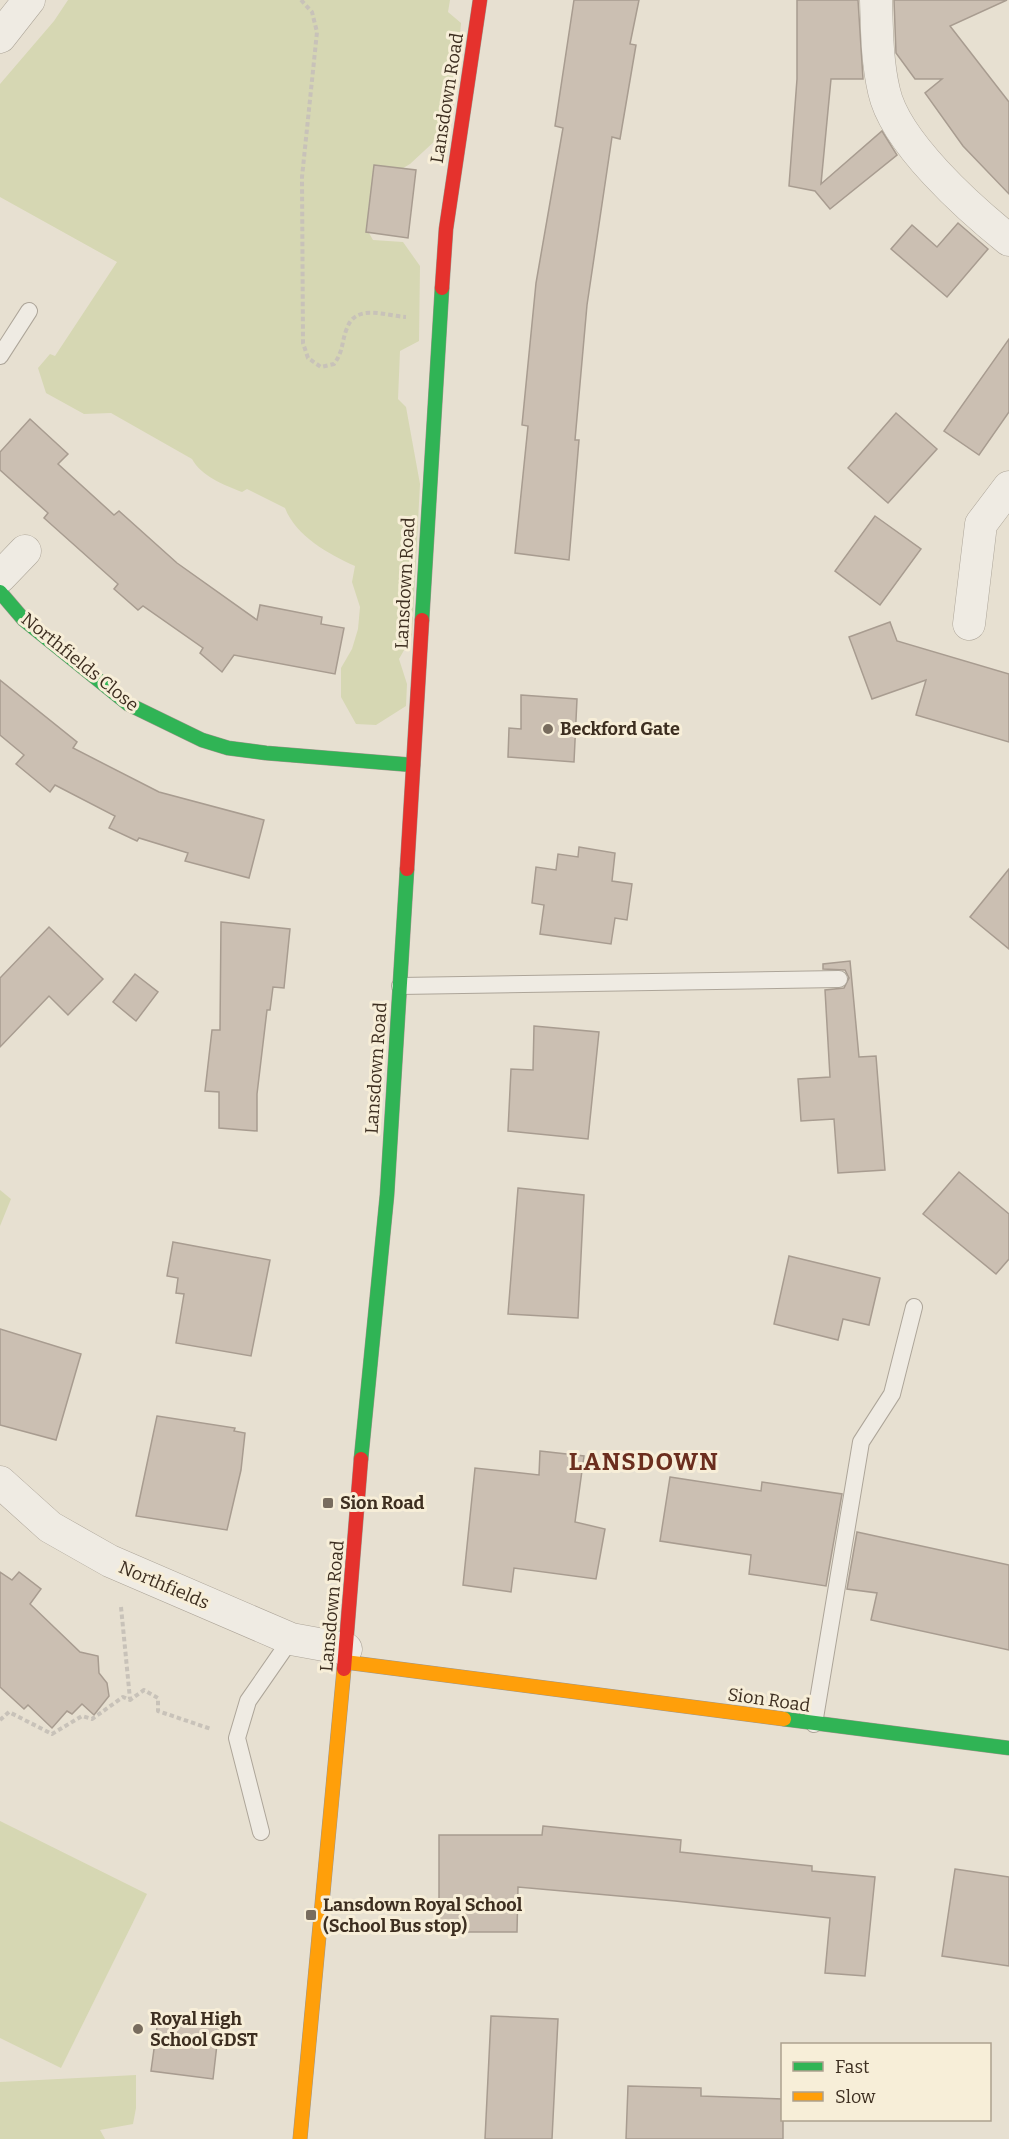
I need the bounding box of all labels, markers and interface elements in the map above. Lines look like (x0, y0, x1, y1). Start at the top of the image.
street label: Lansdown Road (426, 31, 468, 165)
street label: Lansdown Road (391, 516, 419, 649)
street label: Northfields Close (17, 608, 143, 716)
place label: Beckford Gate (560, 718, 680, 740)
marker: Beckford Gate (541, 722, 555, 736)
street label: Lansdown Road (360, 1001, 392, 1135)
district label: LANSDOWN (569, 1448, 719, 1476)
place label: Sion Road (340, 1492, 424, 1514)
marker: Sion Road (321, 1496, 335, 1510)
street label: Lansdown Road (315, 1539, 349, 1673)
street label: Northfields (116, 1556, 212, 1614)
street label: Sion Road (726, 1683, 812, 1717)
place label: Lansdown Royal School (School Bus stop) (323, 1894, 523, 1937)
marker: Lansdown Royal School (School Bus stop) (304, 1908, 318, 1922)
place label: Royal High School GDST (150, 2008, 258, 2051)
marker: Royal High School GDST (131, 2022, 145, 2036)
legend (781, 2043, 991, 2121)
text: Fast (835, 2056, 870, 2078)
text: Slow (835, 2086, 876, 2108)

